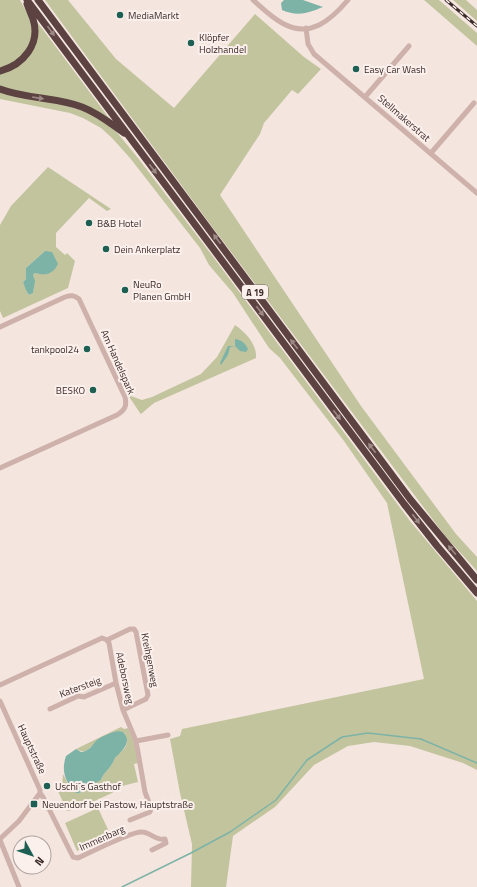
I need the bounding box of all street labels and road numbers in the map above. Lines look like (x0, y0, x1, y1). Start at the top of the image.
street label: Stellmakerstrat (374, 91, 434, 145)
road number: A 19 (242, 285, 268, 299)
street label: Am Handelspark (97, 327, 139, 397)
street label: Kreihgenweg (137, 632, 163, 688)
street label: Adeborsweg (112, 651, 138, 705)
street label: Katersteig (57, 673, 103, 701)
street label: Hauptstraße (14, 722, 50, 776)
street label: Immenbarg (77, 821, 127, 855)

